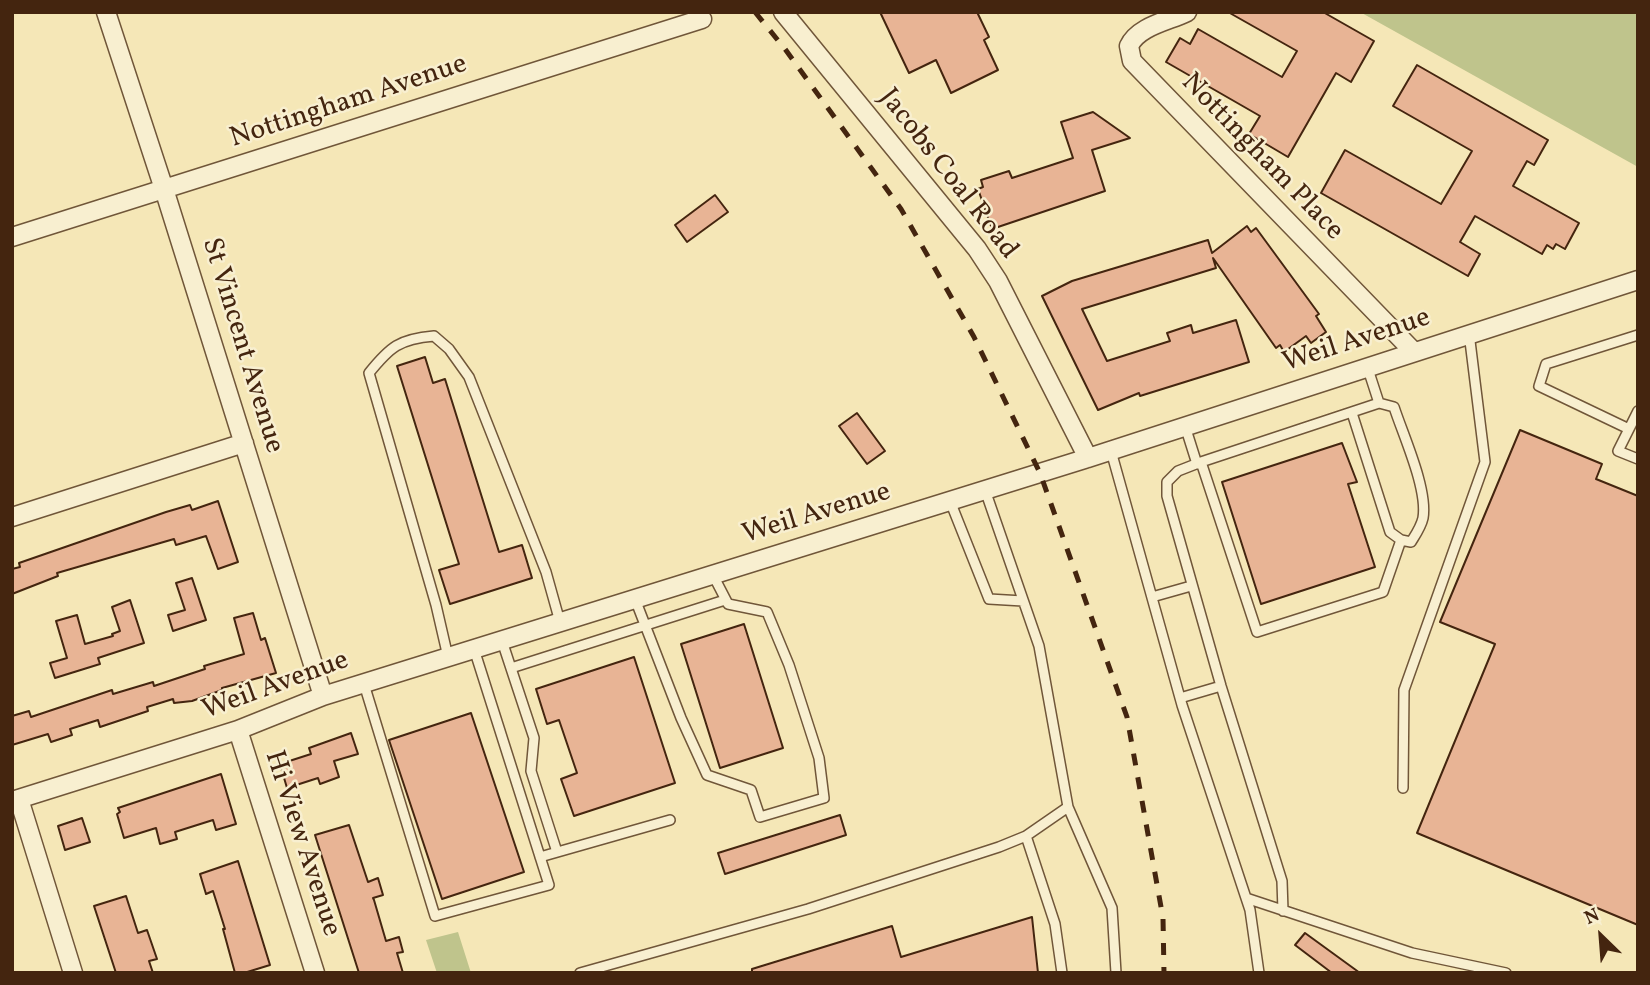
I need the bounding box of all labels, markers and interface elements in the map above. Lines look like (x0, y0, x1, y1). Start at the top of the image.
street label: Nottingham Avenue (226, 49, 472, 157)
street label: Nottingham Place (1173, 67, 1349, 249)
street label: Jacobs Coal Road (870, 83, 1024, 267)
street label: St Vincent Avenue (192, 234, 290, 458)
street label: Weil Avenue (1279, 302, 1435, 382)
street label: Weil Avenue (739, 477, 895, 553)
street label: Weil Avenue (198, 645, 354, 729)
street label: Hi View Avenue (255, 747, 347, 941)
north arrow (1566, 901, 1636, 971)
text: N (1580, 902, 1604, 932)

